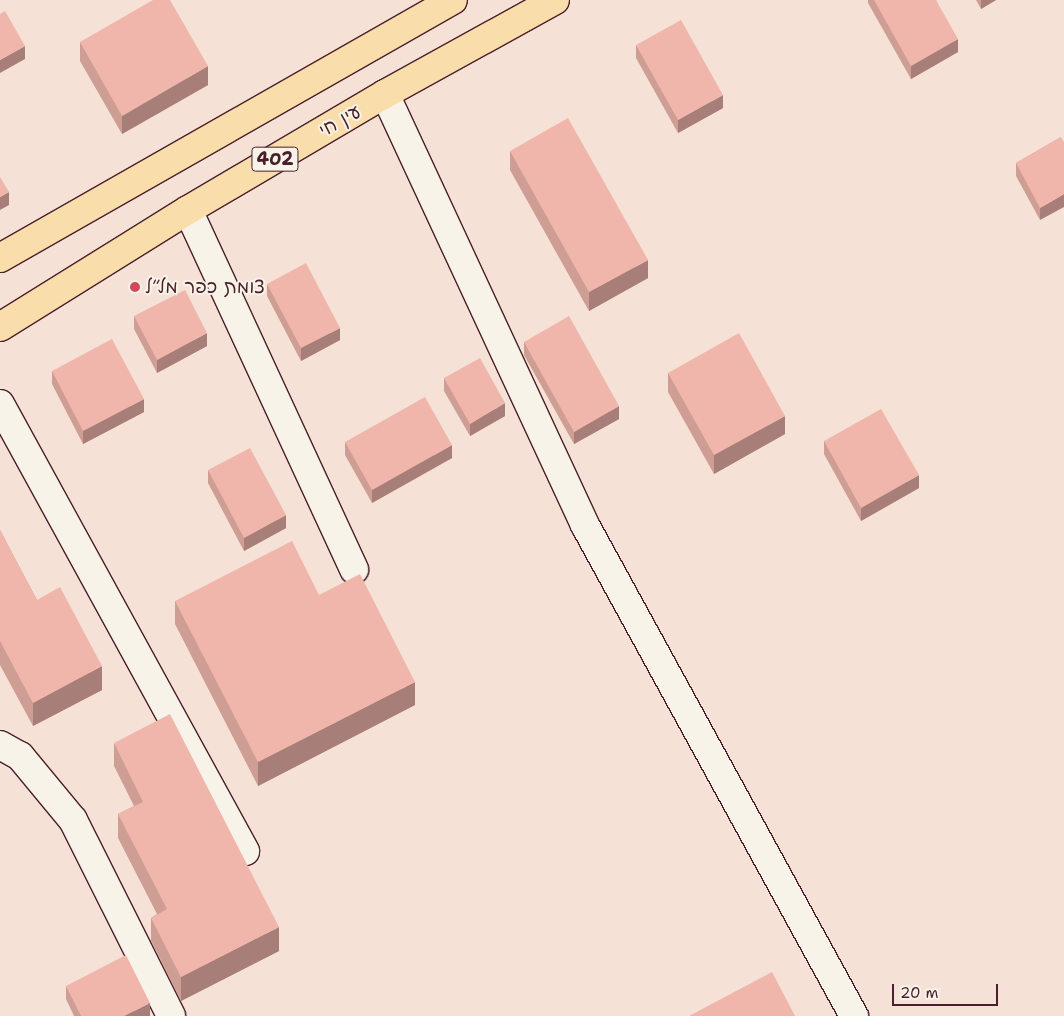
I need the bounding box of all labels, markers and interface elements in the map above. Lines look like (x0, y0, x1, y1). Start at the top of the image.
street label: עין חי (315, 100, 365, 142)
road number: 402 (251, 144, 299, 174)
place label: צומת כפר מל״ל (145, 276, 265, 298)
marker: צומת כפר מל״ל (129, 281, 141, 293)
scale bar (894, 974, 1000, 1006)
text: 20 m (900, 983, 939, 1003)

